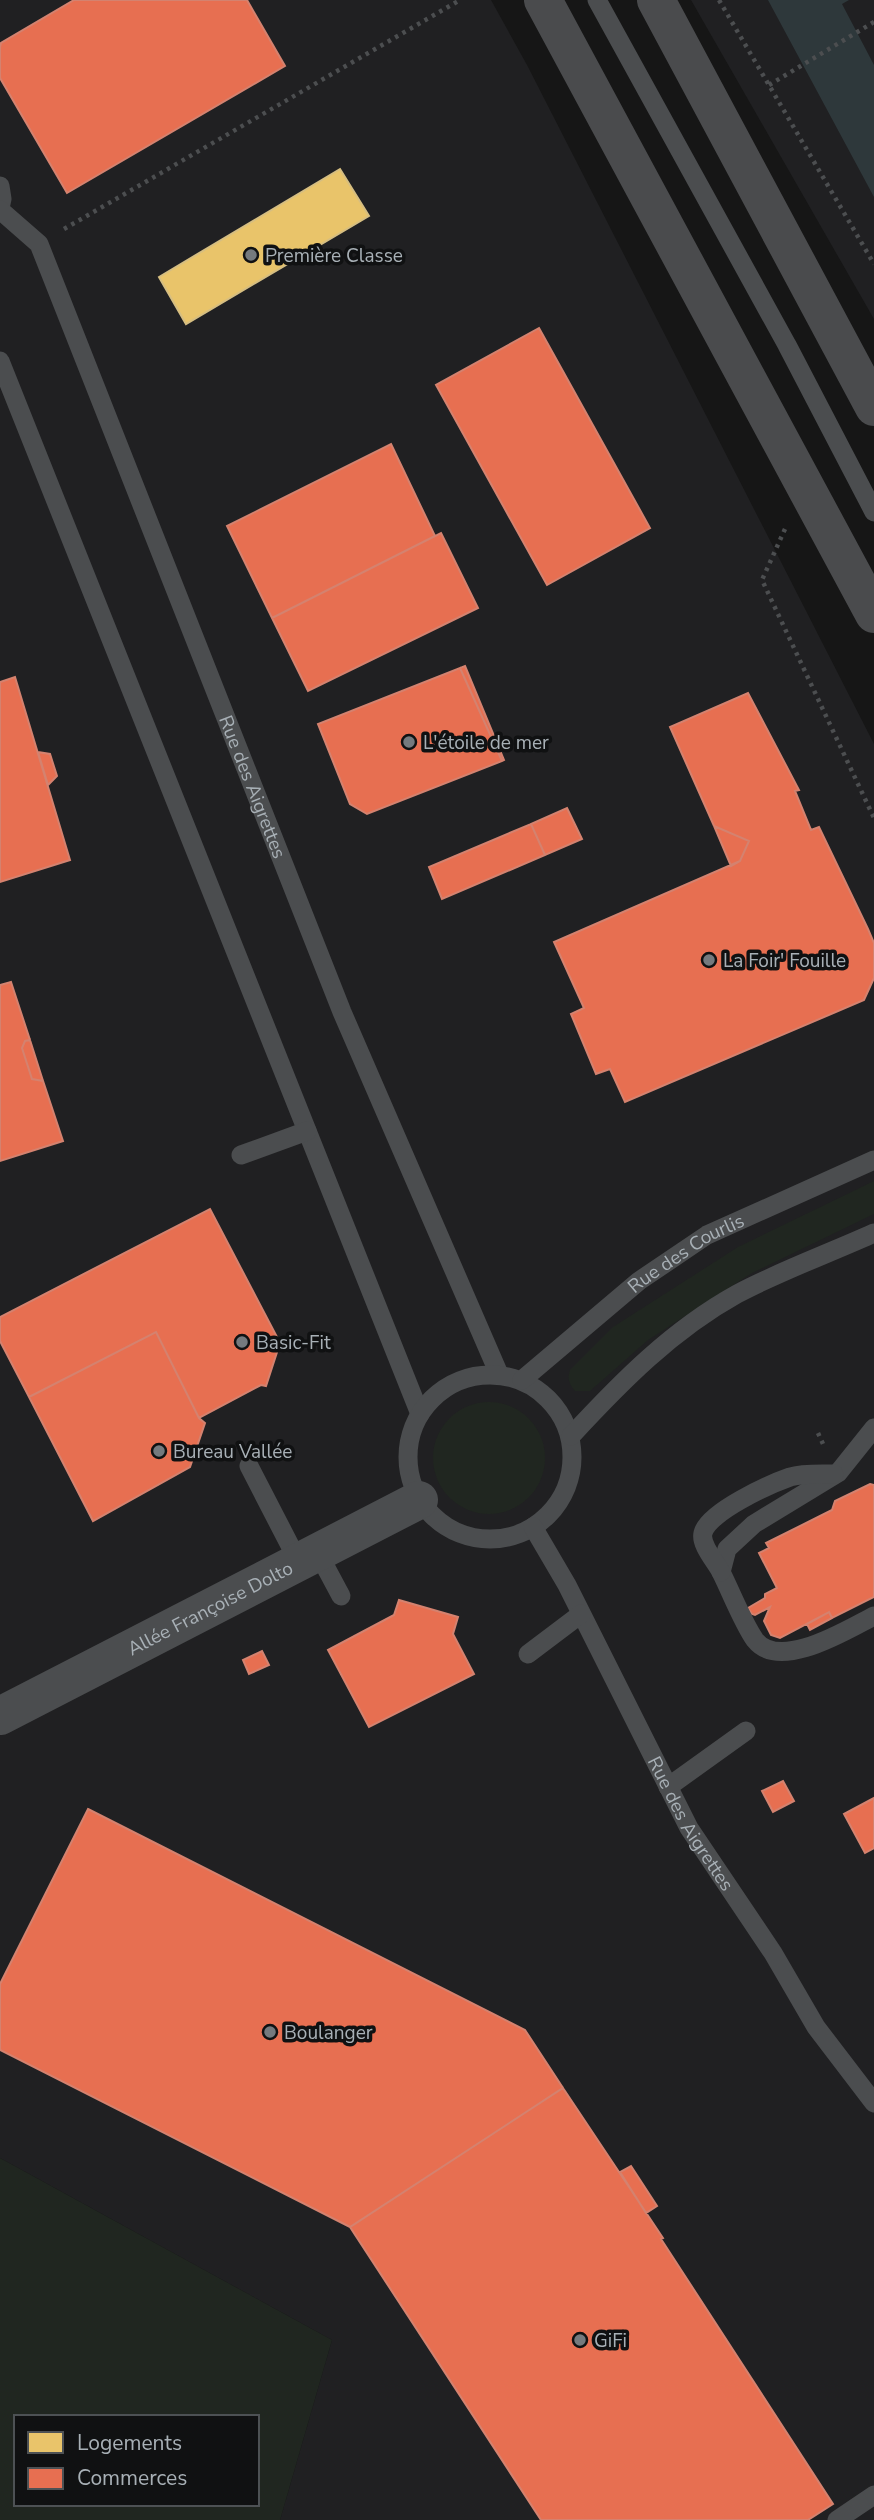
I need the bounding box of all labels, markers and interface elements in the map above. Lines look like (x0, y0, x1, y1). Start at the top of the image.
place label: Première Classe (265, 243, 403, 269)
marker: Première Classe (243, 247, 259, 263)
street label: Rue des Aigrettes (212, 711, 292, 862)
place label: L'étoile de mer (423, 730, 549, 756)
marker: L'étoile de mer (401, 734, 417, 750)
place label: La Foir' Fouille (723, 948, 846, 974)
marker: La Foir' Fouille (701, 952, 717, 968)
street label: Rue des Courlis (622, 1208, 748, 1299)
place label: Basic-Fit (256, 1330, 331, 1356)
marker: Basic-Fit (234, 1334, 250, 1350)
place label: Bureau Vallée (173, 1439, 292, 1465)
marker: Bureau Vallée (151, 1443, 167, 1459)
street label: Allée Françoise Dolto (123, 1555, 298, 1662)
street label: Rue des Aigrettes (641, 1752, 740, 1896)
place label: Boulanger (284, 2020, 373, 2046)
marker: Boulanger (262, 2024, 278, 2040)
place label: GiFi (594, 2328, 627, 2354)
marker: GiFi (572, 2332, 588, 2348)
legend (14, 2415, 259, 2506)
text: Logements (77, 2429, 182, 2457)
text: Commerces (77, 2464, 187, 2492)

